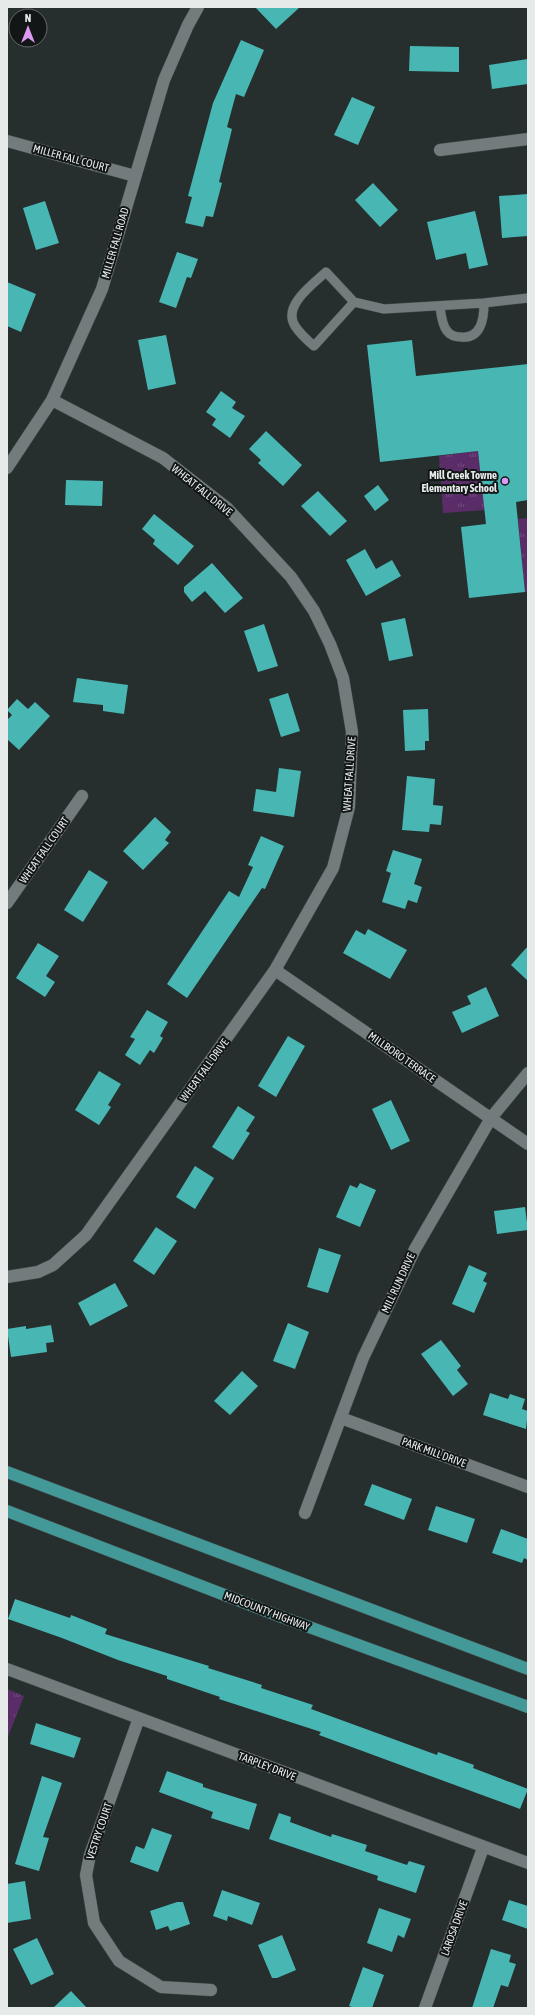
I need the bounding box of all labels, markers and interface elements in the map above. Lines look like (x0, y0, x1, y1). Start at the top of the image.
north arrow (8, 8, 48, 48)
text: N (25, 12, 31, 24)
street label: MILLER FALL COURT (32, 142, 110, 174)
street label: MILLER FALL ROAD (99, 206, 131, 280)
street label: WHEAT FALL DRIVE (169, 462, 235, 518)
place label: Mill Creek Towne Elementary School (421, 469, 498, 494)
marker: Mill Creek Towne Elementary School (500, 476, 510, 486)
street label: WHEAT FALL DRIVE (340, 736, 358, 812)
street label: WHEAT FALL COURT (17, 814, 71, 885)
street label: MILLBORO TERRACE (366, 1029, 438, 1085)
street label: WHEAT FALL DRIVE (177, 1036, 231, 1104)
street label: MILL RUN DRIVE (379, 1251, 417, 1315)
street label: PARK MILL DRIVE (400, 1435, 468, 1469)
street label: MIDCOUNTY HIGHWAY (223, 1589, 312, 1633)
street label: TARPLEY DRIVE (237, 1750, 298, 1783)
street label: VESTRY COURT (84, 1801, 114, 1861)
street label: LAROSA DRIVE (439, 1899, 470, 1957)

